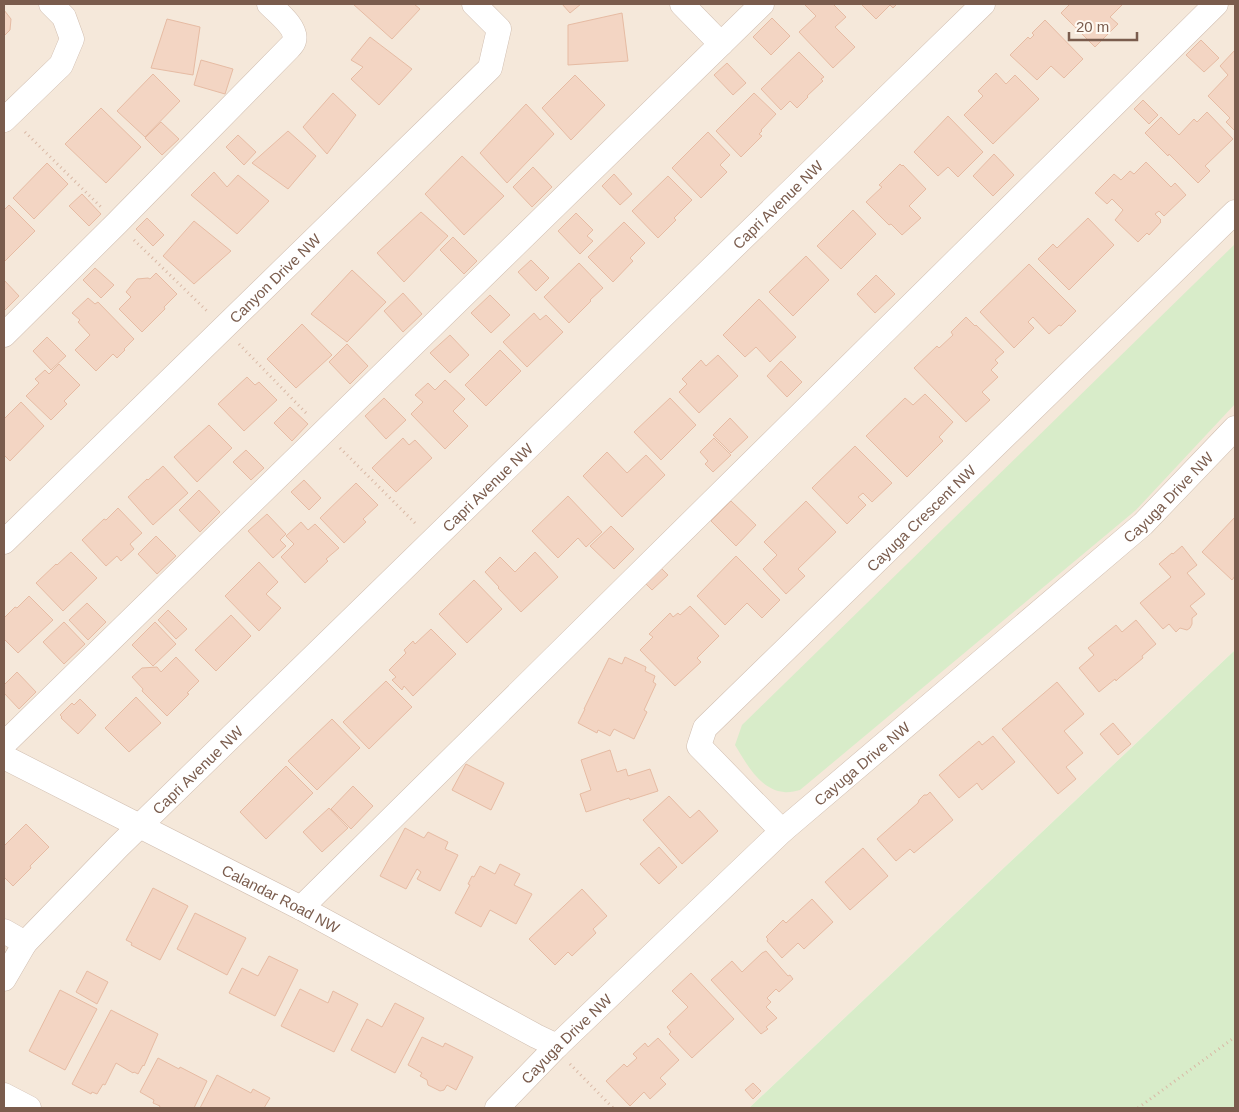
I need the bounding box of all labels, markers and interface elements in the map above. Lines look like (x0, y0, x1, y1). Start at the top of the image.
scale bar (1069, 10, 1136, 42)
text: 20 m (1076, 18, 1109, 35)
street label: Capri Avenue NW (729, 156, 826, 252)
street label: Canyon Drive NW (226, 229, 324, 326)
street label: Capri Avenue NW (439, 439, 536, 535)
street label: Cayuga Drive NW (1120, 448, 1217, 546)
street label: Cayuga Crescent NW (863, 461, 979, 575)
street label: Cayuga Drive NW (810, 717, 914, 809)
street label: Capri Avenue NW (149, 722, 246, 817)
street label: Calandar Road NW (219, 861, 343, 936)
street label: Cayuga Drive NW (517, 990, 615, 1087)

